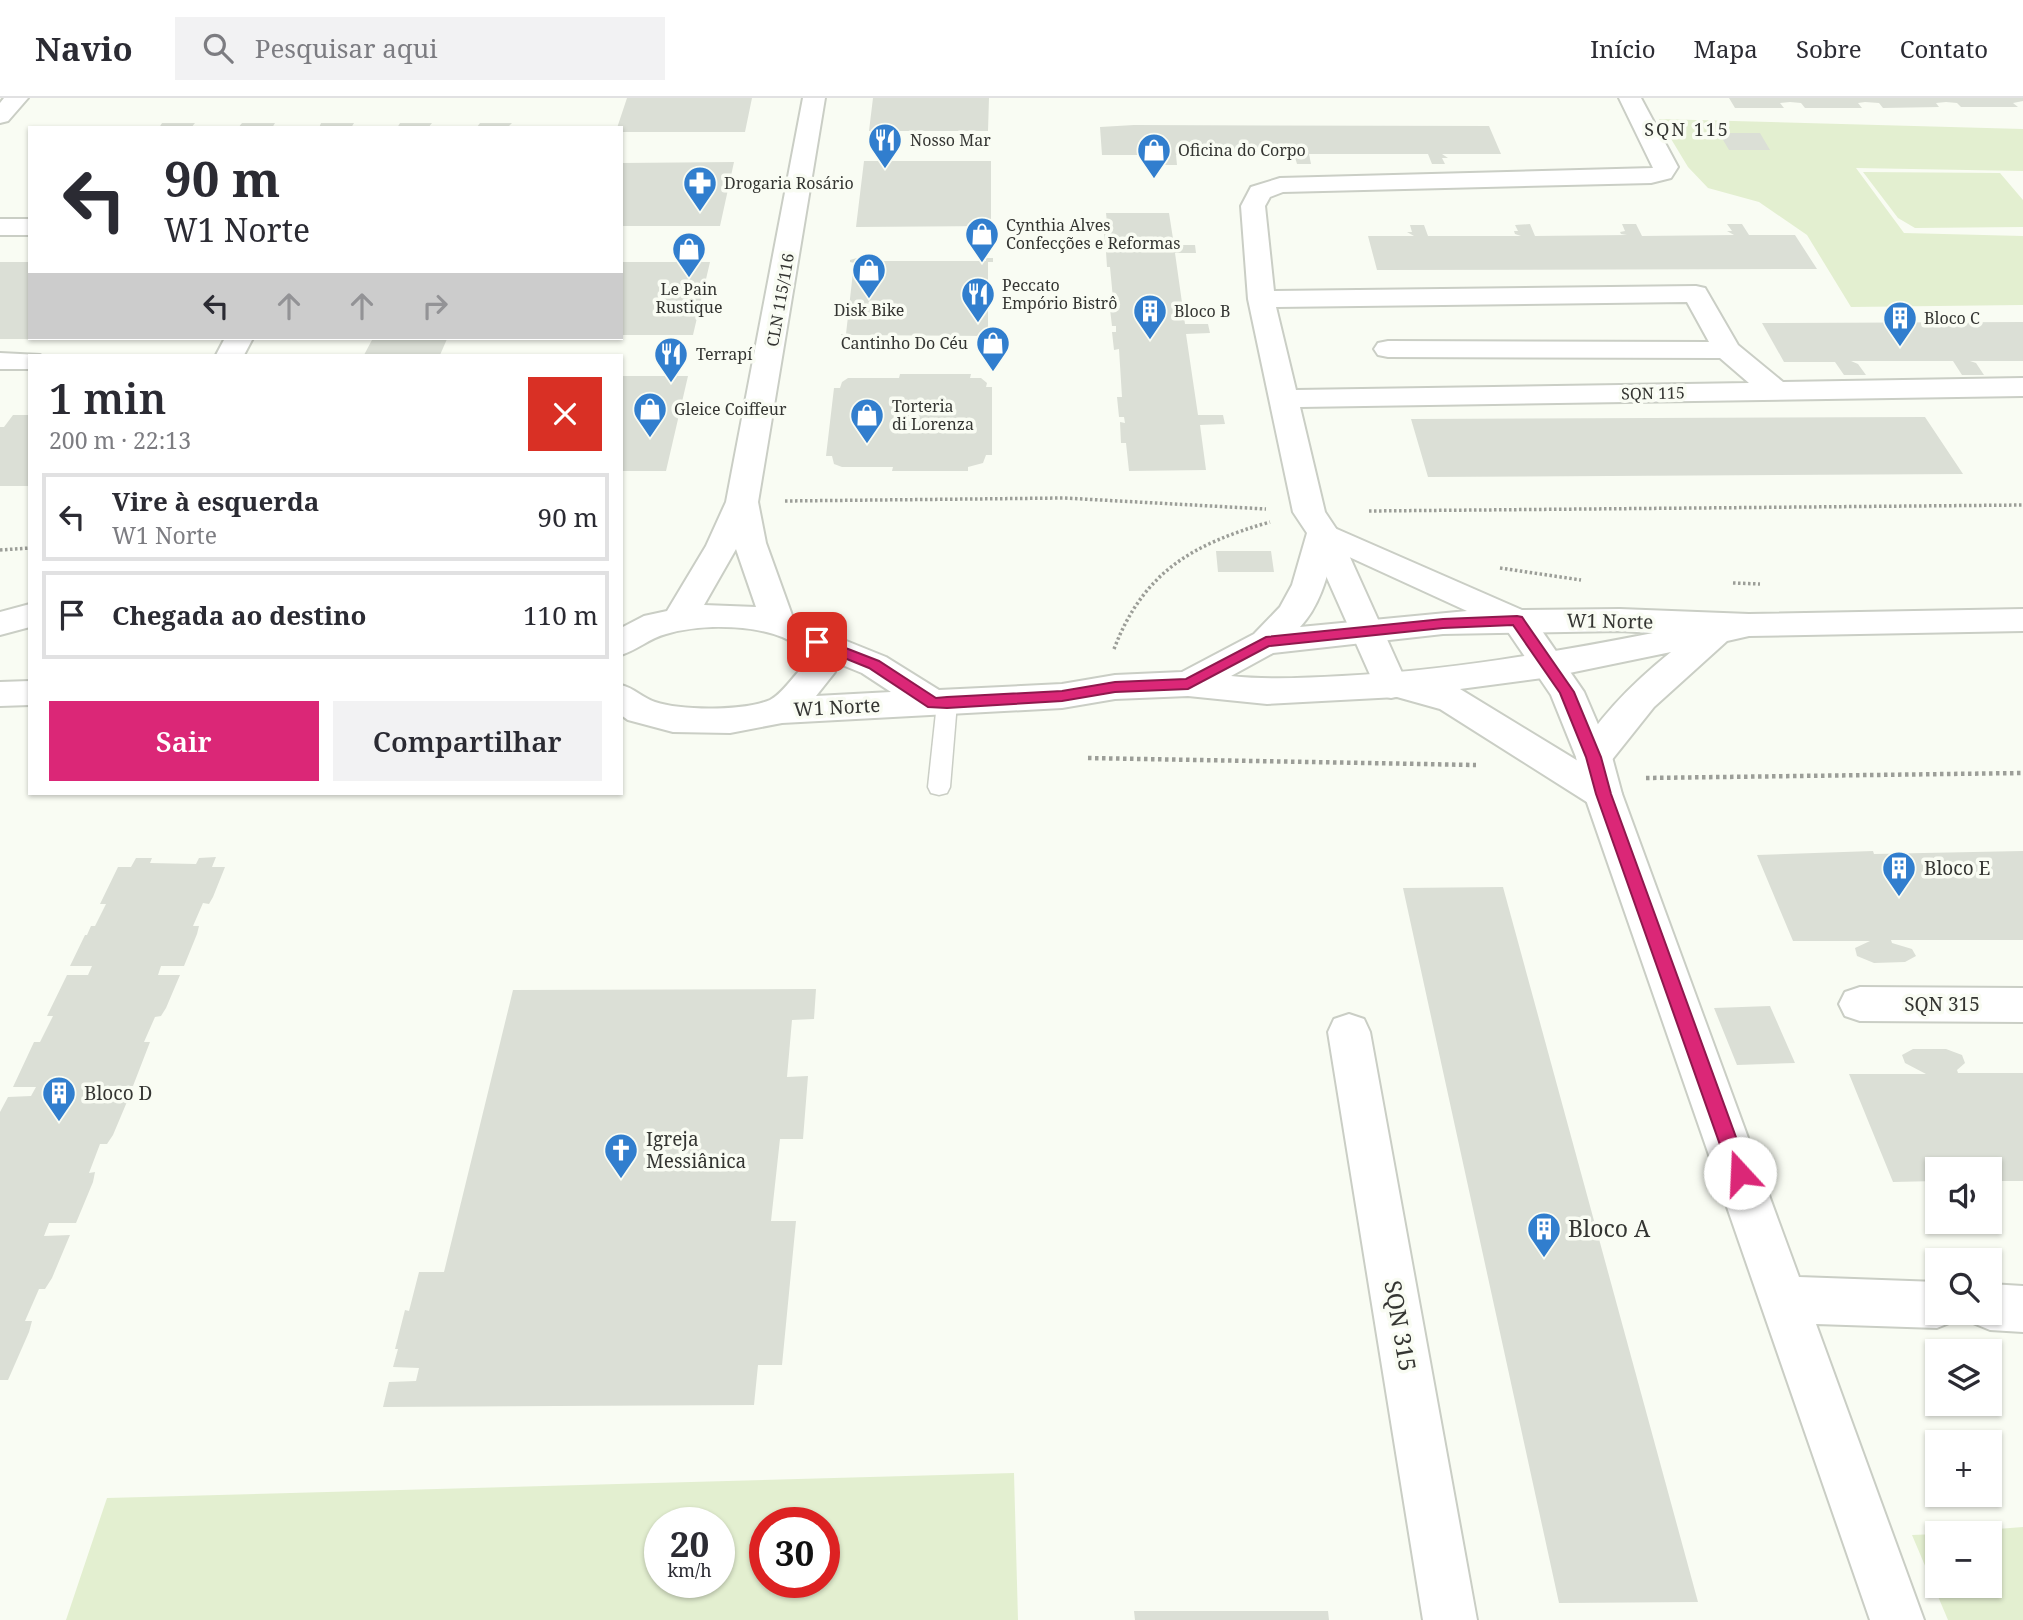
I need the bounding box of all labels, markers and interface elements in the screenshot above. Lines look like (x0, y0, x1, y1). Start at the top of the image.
search box (175, 17, 665, 80)
text: Navio (35, 26, 133, 71)
icon: search (199, 29, 237, 67)
text: Pesquisar aqui (255, 30, 438, 66)
text: Início (1590, 32, 1656, 65)
text: Mapa (1694, 32, 1758, 65)
text: Sobre (1796, 32, 1862, 65)
text: Contato (1900, 32, 1988, 65)
district label: SQN 115 (1644, 117, 1730, 141)
restaurant icon: Nosso Mar (866, 121, 904, 170)
place label: Nosso Mar (910, 129, 991, 151)
shop icon: Oficina do Corpo (1135, 131, 1173, 180)
place label: Oficina do Corpo (1178, 139, 1306, 161)
text: 90 m (164, 145, 280, 211)
icon: left (49, 154, 140, 245)
pharmacy icon: Drogaria Rosário (681, 164, 719, 213)
place label: Drogaria Rosário (724, 172, 854, 194)
text: W1 Norte (164, 208, 310, 251)
place label: Cynthia Alves Confecções e Reformas (1006, 214, 1181, 254)
shop icon: Cynthia Alves Confecções e Reformas (963, 215, 1001, 264)
shop icon: Le Pain Rustique (670, 230, 708, 279)
shop icon: Disk Bike (850, 251, 888, 300)
street label: CLN 115/116 (761, 252, 799, 348)
place label: Peccato Empório Bistrô (1002, 274, 1117, 314)
restaurant icon: Peccato Empório Bistrô (959, 275, 997, 324)
place label: Le Pain Rustique (655, 278, 723, 318)
icon: left (197, 287, 235, 325)
icon: ahead (270, 287, 308, 325)
icon: ahead (343, 287, 381, 325)
icon: right (416, 287, 454, 325)
building icon: Bloco B (1131, 292, 1169, 341)
place label: Disk Bike (834, 299, 904, 321)
building icon: Bloco C (1881, 299, 1919, 348)
place label: Bloco B (1174, 300, 1230, 322)
place label: Bloco C (1924, 307, 1980, 329)
shop icon: Cantinho Do Céu (974, 324, 1012, 373)
place label: Cantinho Do Céu (841, 332, 968, 354)
restaurant icon: Terrapí (652, 335, 690, 384)
place label: Terrapí (696, 343, 752, 365)
text: 1 min (49, 369, 166, 426)
button: close (528, 377, 602, 451)
street label: SQN 115 (1621, 381, 1685, 405)
shop icon: Gleice Coiffeur (631, 390, 669, 439)
place label: Torteria di Lorenza (892, 395, 974, 435)
shop icon: Torteria di Lorenza (848, 396, 886, 445)
place label: Gleice Coiffeur (674, 398, 787, 420)
text: 200 m · 22:13 (49, 424, 191, 456)
text: Vire à esquerda (112, 483, 319, 519)
icon: left (53, 498, 91, 536)
text: 90 m (538, 499, 598, 535)
text: W1 Norte (112, 519, 217, 551)
icon: arrive (53, 596, 91, 634)
text: Chegada ao destino (112, 597, 367, 633)
text: 110 m (523, 597, 598, 633)
street label: W1 Norte (1566, 607, 1654, 635)
pin (787, 612, 847, 672)
icon: arrive (798, 623, 836, 661)
street label: W1 Norte (793, 692, 881, 722)
button: Sair (49, 701, 319, 781)
button: Compartilhar (333, 701, 602, 781)
building icon: Bloco E (1880, 849, 1918, 898)
place label: Bloco E (1924, 855, 1991, 881)
street label: SQN 315 (1904, 991, 1980, 1017)
building icon: Bloco D (40, 1074, 78, 1123)
place label: Bloco D (84, 1080, 152, 1106)
place label: Igreja Messiânica (646, 1126, 746, 1174)
church icon: Igreja Messiânica (602, 1131, 640, 1180)
position arrow (1703, 1136, 1777, 1210)
map controls (1925, 1157, 2002, 1598)
button: sound (1925, 1157, 2002, 1234)
building icon: Bloco A (1525, 1210, 1563, 1259)
place label: Bloco A (1568, 1212, 1651, 1244)
button: search (1925, 1248, 2002, 1325)
street label: SQN 315 (1377, 1278, 1425, 1374)
button: layers (1925, 1339, 2002, 1416)
button: + (1925, 1430, 2002, 1507)
speed limit sign: 30 (749, 1507, 840, 1598)
text: 20 (670, 1520, 709, 1567)
button: − (1925, 1521, 2002, 1598)
text: km/h (667, 1558, 712, 1582)

